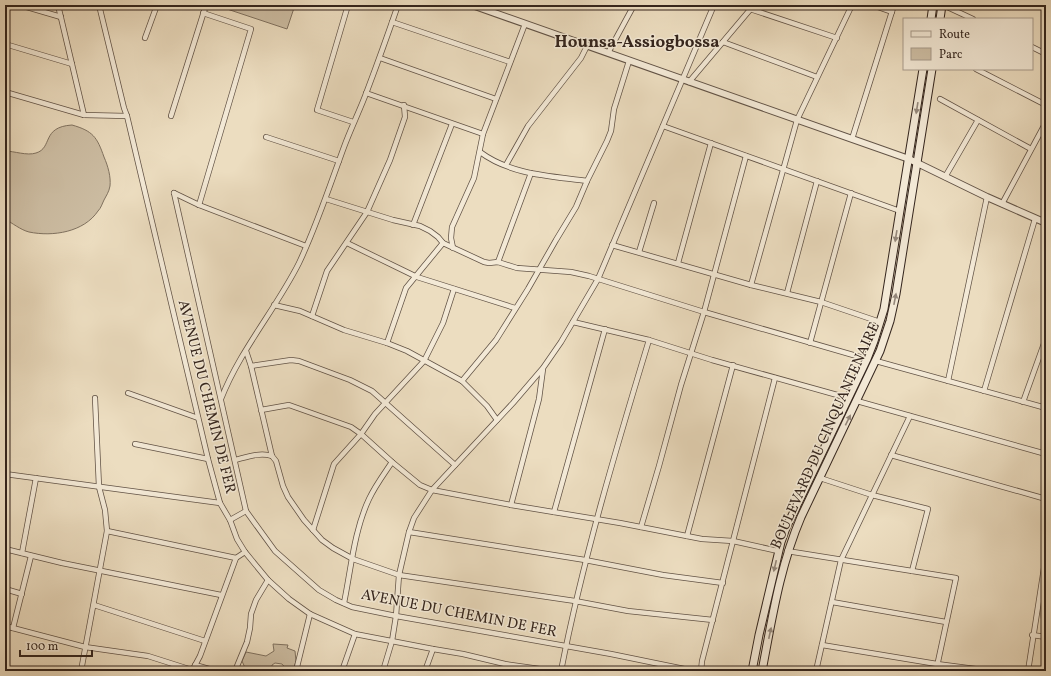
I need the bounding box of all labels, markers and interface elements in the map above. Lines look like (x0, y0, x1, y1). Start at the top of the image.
legend (903, 18, 1033, 70)
text: Route (939, 27, 970, 43)
district label: Hounsa-Assiogbossa (555, 31, 719, 54)
text: Parc (939, 47, 962, 63)
one-way arrow (914, 101, 920, 114)
one-way arrow (893, 230, 899, 242)
one-way arrow (892, 293, 898, 305)
street label: AVENUE DU CHEMIN DE FER (172, 298, 240, 496)
street label: BOULEVARD DU CINQUANTENAIRE (766, 319, 886, 553)
one-way arrow (844, 414, 851, 426)
one-way arrow (772, 560, 778, 572)
street label: AVENUE DU CHEMIN DE FER (359, 585, 559, 643)
one-way arrow (767, 627, 773, 639)
scale bar (20, 632, 92, 658)
text: 100 m (26, 639, 59, 655)

